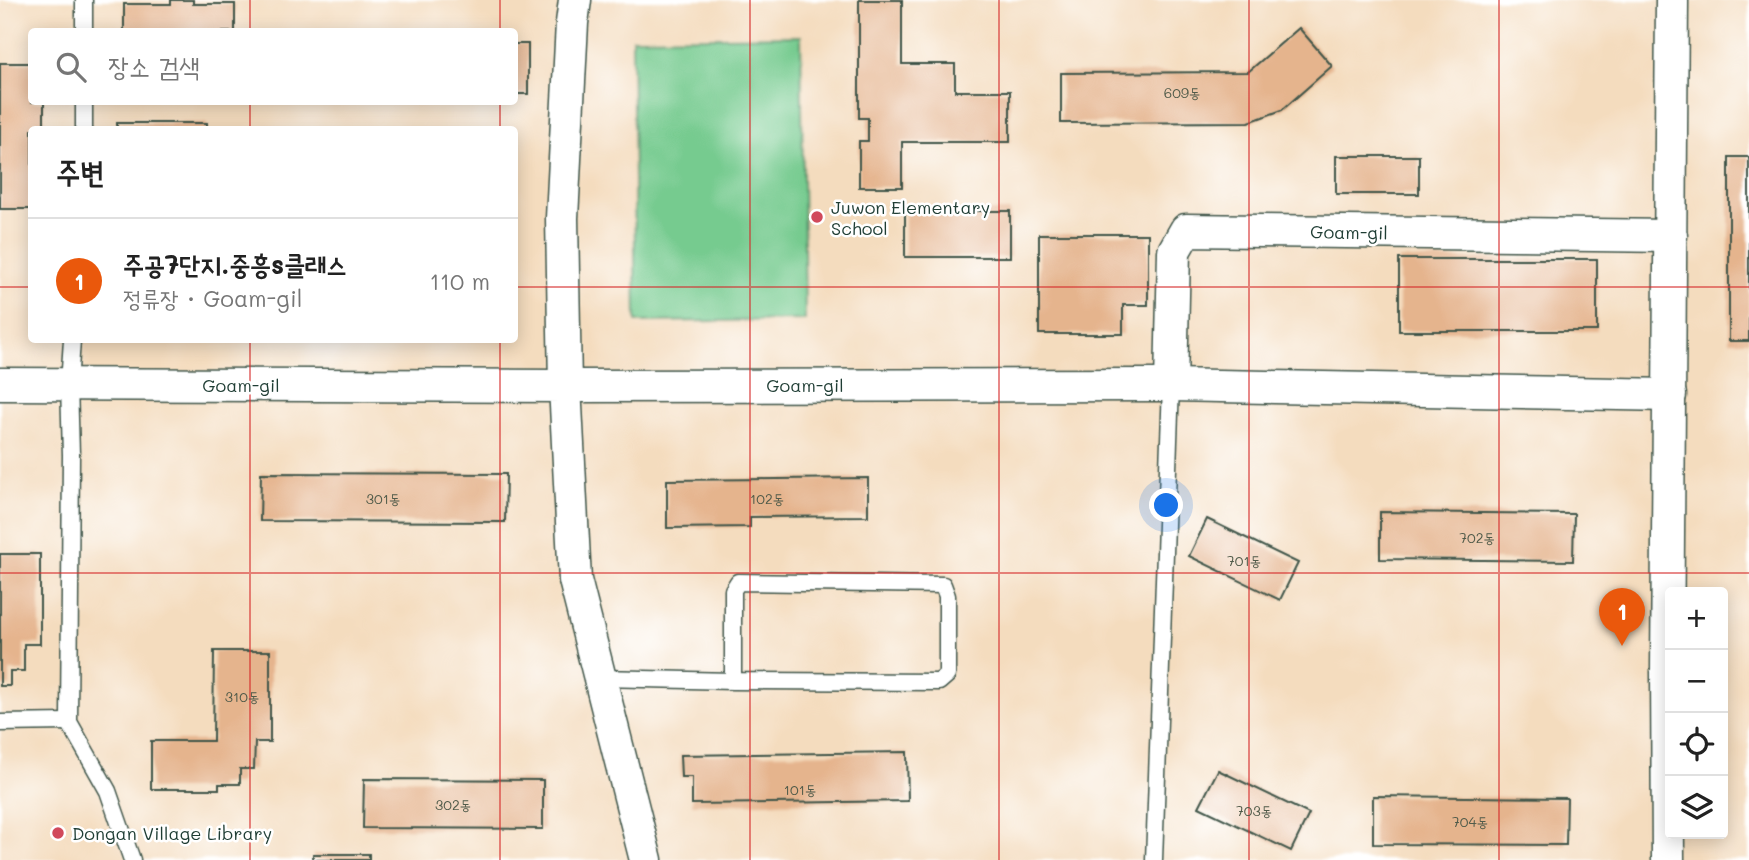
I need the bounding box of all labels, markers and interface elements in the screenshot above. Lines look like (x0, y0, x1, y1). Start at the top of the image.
search box (28, 28, 518, 105)
icon: search (52, 48, 90, 86)
text: 장소 검색 (108, 49, 200, 83)
house number: 609동 (1164, 83, 1200, 102)
text: 주변 (56, 151, 104, 191)
place label: Juwon Elementary School (831, 195, 990, 240)
marker: Juwon Elementary School (809, 209, 825, 225)
street label: Goam-gil (1310, 219, 1388, 245)
text: 주공7단지.중흥s클래스 (123, 247, 347, 281)
text: 1 (74, 266, 84, 296)
text: 110 m (430, 266, 490, 296)
text: 정류장 · Goam-gil (123, 283, 302, 313)
street label: Goam-gil (202, 373, 280, 397)
street label: Goam-gil (766, 373, 844, 397)
your location (1149, 488, 1183, 522)
house number: 301동 (366, 489, 400, 508)
house number: 102동 (750, 489, 784, 508)
house number: 702동 (1459, 528, 1495, 547)
house number: 701동 (1227, 551, 1261, 570)
map controls (1665, 587, 1728, 839)
button: + (1665, 587, 1728, 650)
pin: 1 (1599, 588, 1645, 646)
button: − (1665, 650, 1728, 713)
house number: 310동 (225, 687, 259, 706)
button: locate (1665, 713, 1728, 776)
button: layers (1665, 776, 1728, 839)
house number: 101동 (784, 780, 816, 799)
house number: 302동 (435, 795, 471, 814)
house number: 703동 (1236, 801, 1272, 820)
house number: 704동 (1452, 812, 1488, 831)
place label: Dongan Village Library (72, 821, 272, 845)
marker: Dongan Village Library (50, 825, 66, 841)

